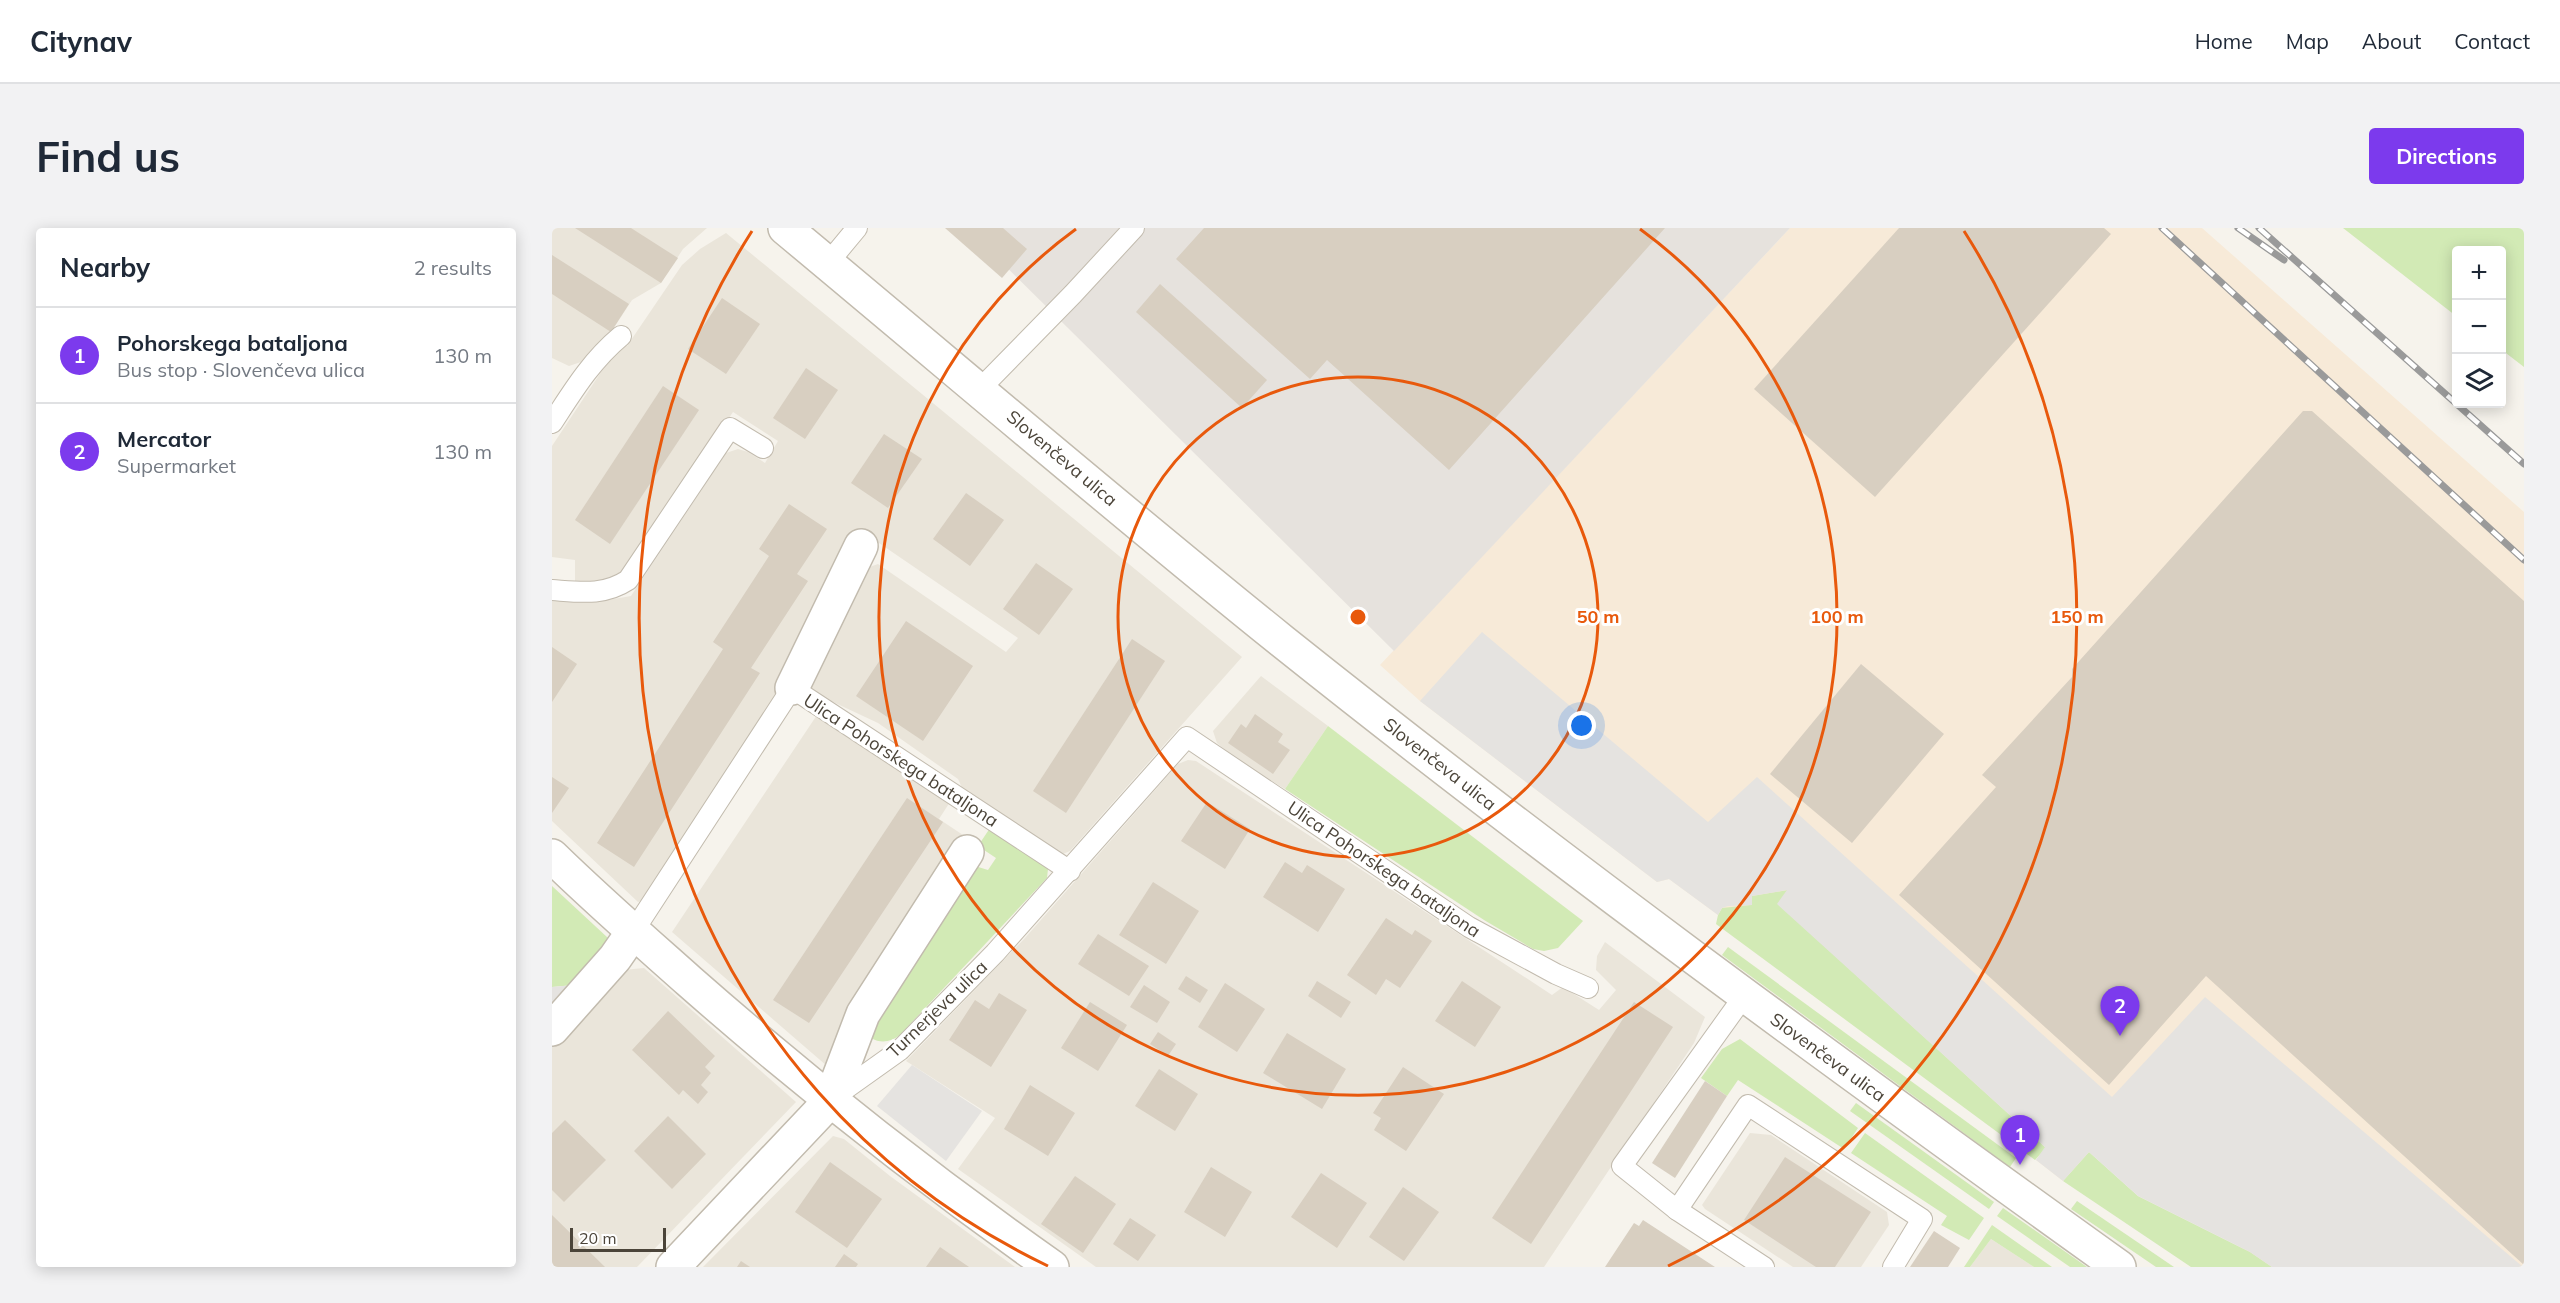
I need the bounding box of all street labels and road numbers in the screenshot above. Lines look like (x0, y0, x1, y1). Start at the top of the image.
street label: Slovenčeva ulica (1002, 405, 1122, 511)
street label: Ulica Pohorskega bataljona (799, 688, 1003, 832)
street label: Slovenčeva ulica (1379, 713, 1501, 815)
street label: Ulica Pohorskega bataljona (1283, 796, 1485, 942)
street label: Turnerjeva ulica (882, 955, 992, 1063)
street label: Slovenčeva ulica (1766, 1007, 1890, 1107)

